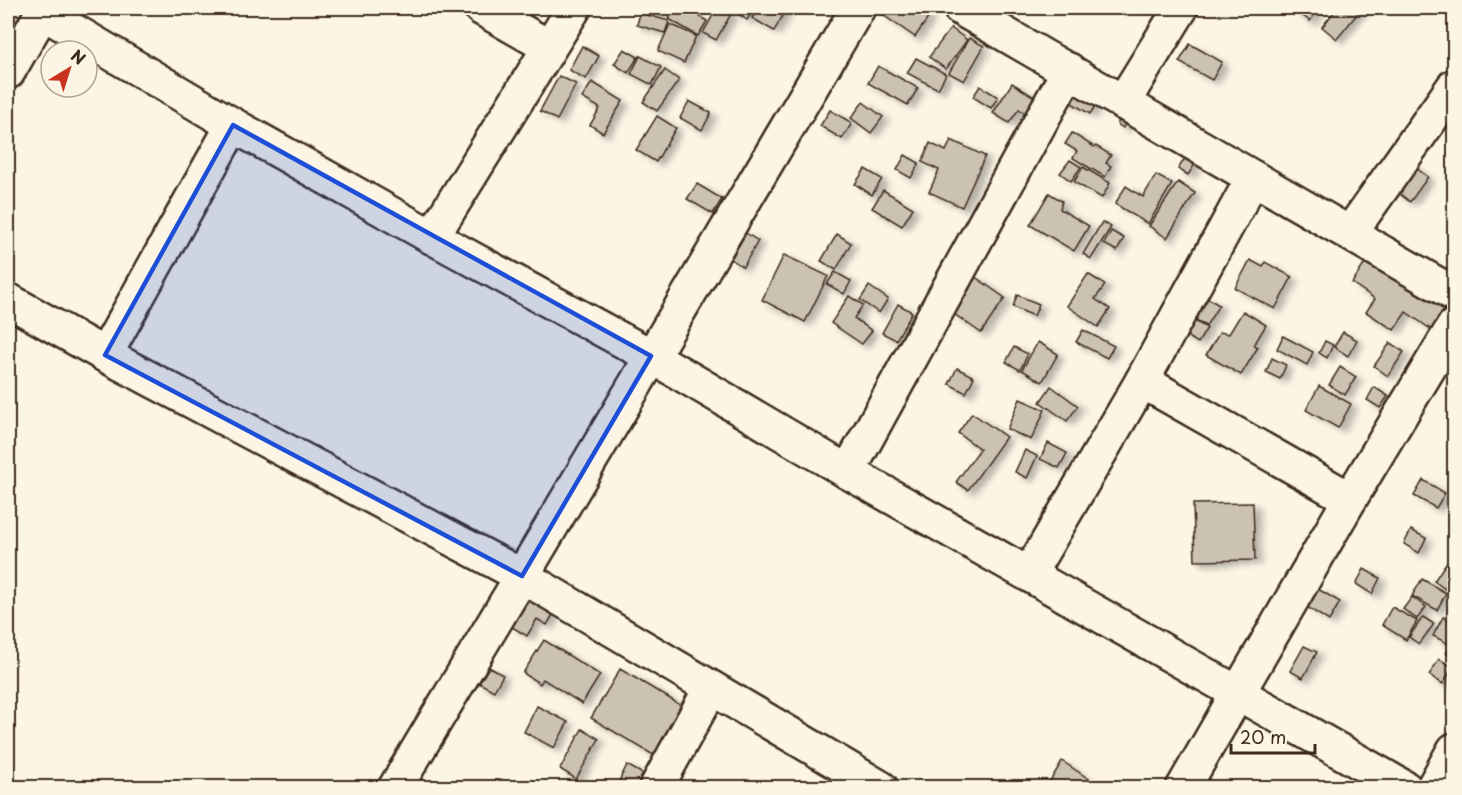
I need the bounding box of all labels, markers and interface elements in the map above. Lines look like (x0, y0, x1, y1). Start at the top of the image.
north arrow (39, 39, 99, 99)
text: N (66, 43, 91, 70)
scale bar (1231, 717, 1315, 755)
text: 20 m (1240, 723, 1286, 750)

